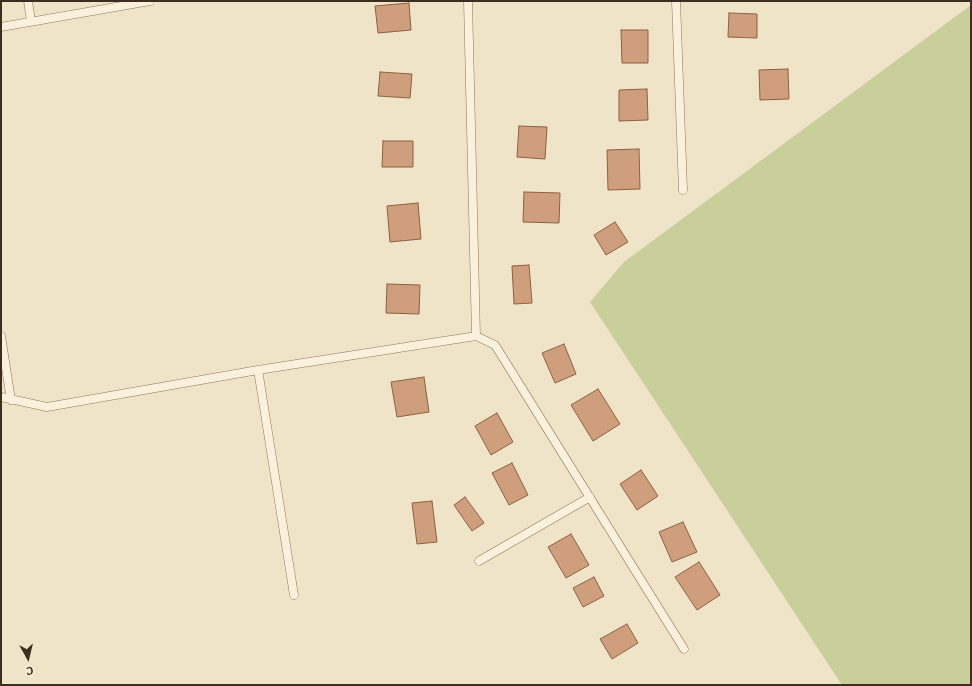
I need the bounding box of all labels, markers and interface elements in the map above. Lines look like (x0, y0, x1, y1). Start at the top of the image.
north arrow (8, 638, 48, 678)
text: С (25, 663, 34, 677)

